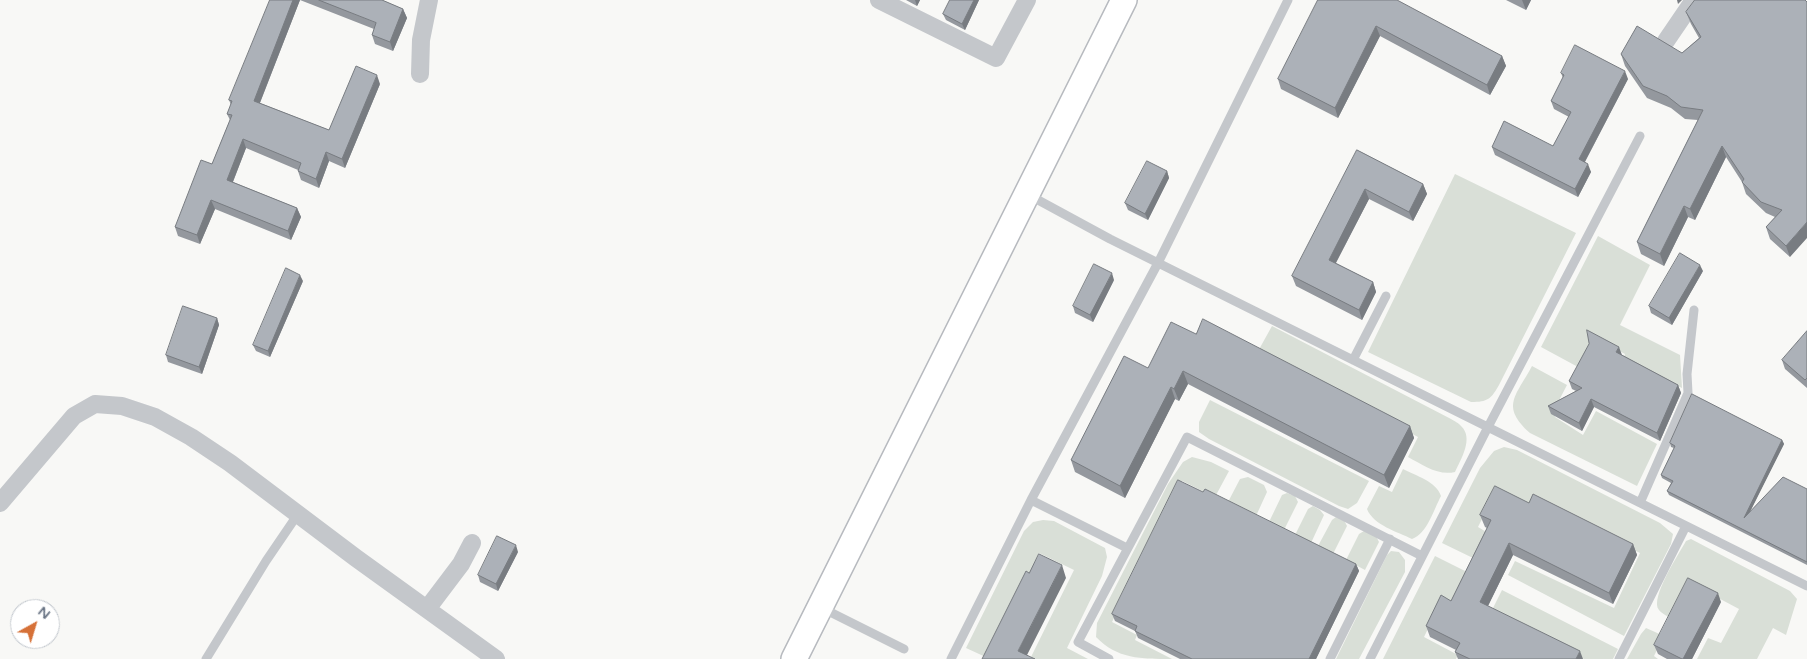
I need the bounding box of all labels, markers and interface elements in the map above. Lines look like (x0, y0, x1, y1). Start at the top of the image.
north arrow (10, 599, 60, 649)
text: N (34, 603, 54, 623)

